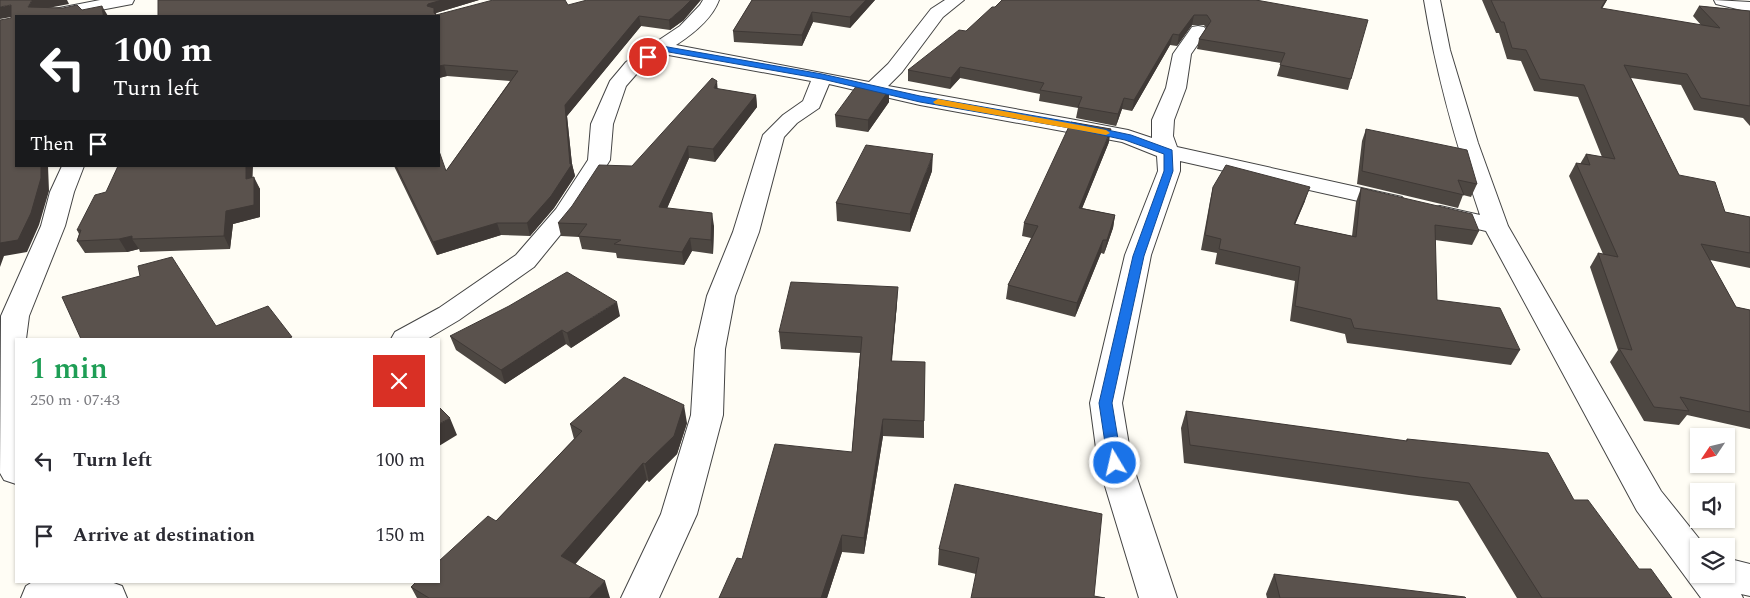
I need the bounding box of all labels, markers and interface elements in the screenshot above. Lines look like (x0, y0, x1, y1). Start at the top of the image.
text: 100 m (113, 24, 212, 77)
icon: left (30, 35, 95, 100)
pin (627, 36, 669, 78)
icon: arrive (634, 43, 662, 71)
text: Turn left (113, 72, 199, 105)
text: Then (30, 130, 74, 159)
icon: arrive (84, 130, 112, 158)
text: 1 min (30, 346, 108, 392)
button: close (373, 355, 425, 407)
text: 250 m · 07:43 (30, 388, 120, 412)
north arrow (1690, 428, 1735, 472)
map controls (1690, 428, 1735, 583)
position arrow (1088, 436, 1140, 488)
text: Turn left (73, 446, 152, 475)
text: 100 m (375, 446, 425, 475)
icon: left (30, 447, 58, 475)
button: sound (1690, 483, 1735, 528)
text: Arrive at destination (73, 521, 255, 550)
text: 150 m (375, 521, 425, 550)
icon: arrive (30, 522, 58, 550)
button: layers (1690, 538, 1735, 583)

